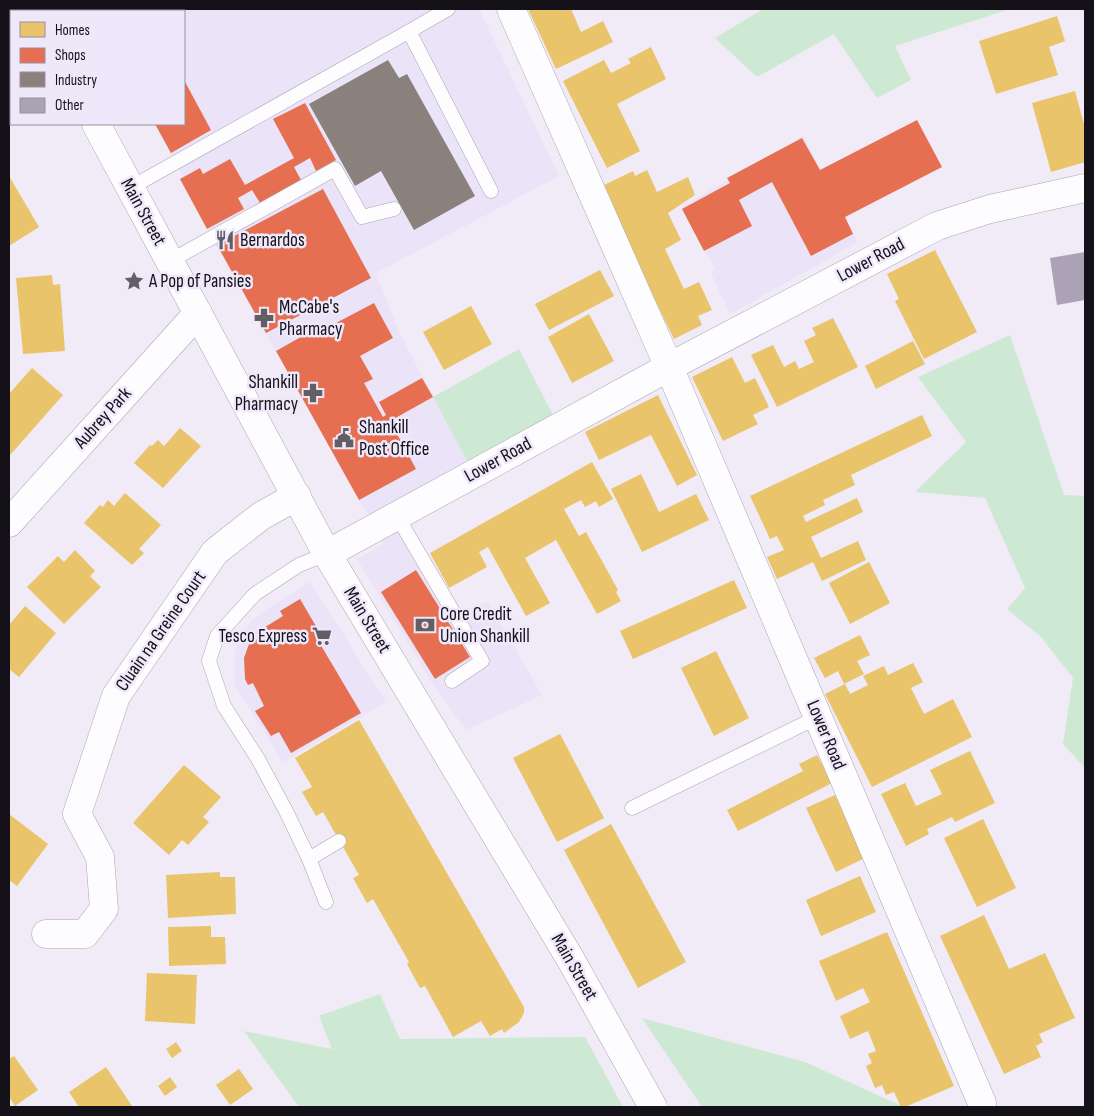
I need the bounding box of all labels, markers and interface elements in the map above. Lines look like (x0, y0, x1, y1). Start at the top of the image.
legend (10, 10, 185, 125)
text: Homes (55, 21, 90, 40)
text: Shops (55, 46, 86, 65)
text: Industry (55, 71, 97, 90)
text: Other (55, 96, 84, 115)
street label: Main Street (115, 174, 171, 250)
restaurant icon: Bernardos (214, 229, 236, 251)
place label: Bernardos (240, 229, 305, 252)
street label: Lower Road (833, 233, 909, 287)
place icon: A Pop of Pansies (123, 270, 145, 292)
place label: A Pop of Pansies (148, 270, 251, 293)
place label: McCabe's Pharmacy (279, 296, 343, 341)
pharmacy icon: McCabe's Pharmacy (253, 307, 275, 329)
place label: Shankill Pharmacy (235, 371, 299, 416)
street label: Aubrey Park (69, 382, 137, 454)
pharmacy icon: Shankill Pharmacy (302, 382, 324, 404)
place label: Shankill Post Office (359, 416, 430, 461)
public building icon: Shankill Post Office (333, 427, 355, 449)
street label: Lower Road (461, 432, 535, 488)
street label: Cluain na Greine Court (111, 566, 211, 696)
street label: Main Street (338, 583, 396, 658)
place label: Core Credit Union Shankill (440, 603, 530, 648)
bank icon: Core Credit Union Shankill (414, 614, 436, 636)
place label: Tesco Express (219, 625, 307, 648)
supermarket icon: Tesco Express (311, 625, 333, 647)
street label: Lower Road (801, 697, 851, 773)
street label: Main Street (546, 929, 602, 1005)

